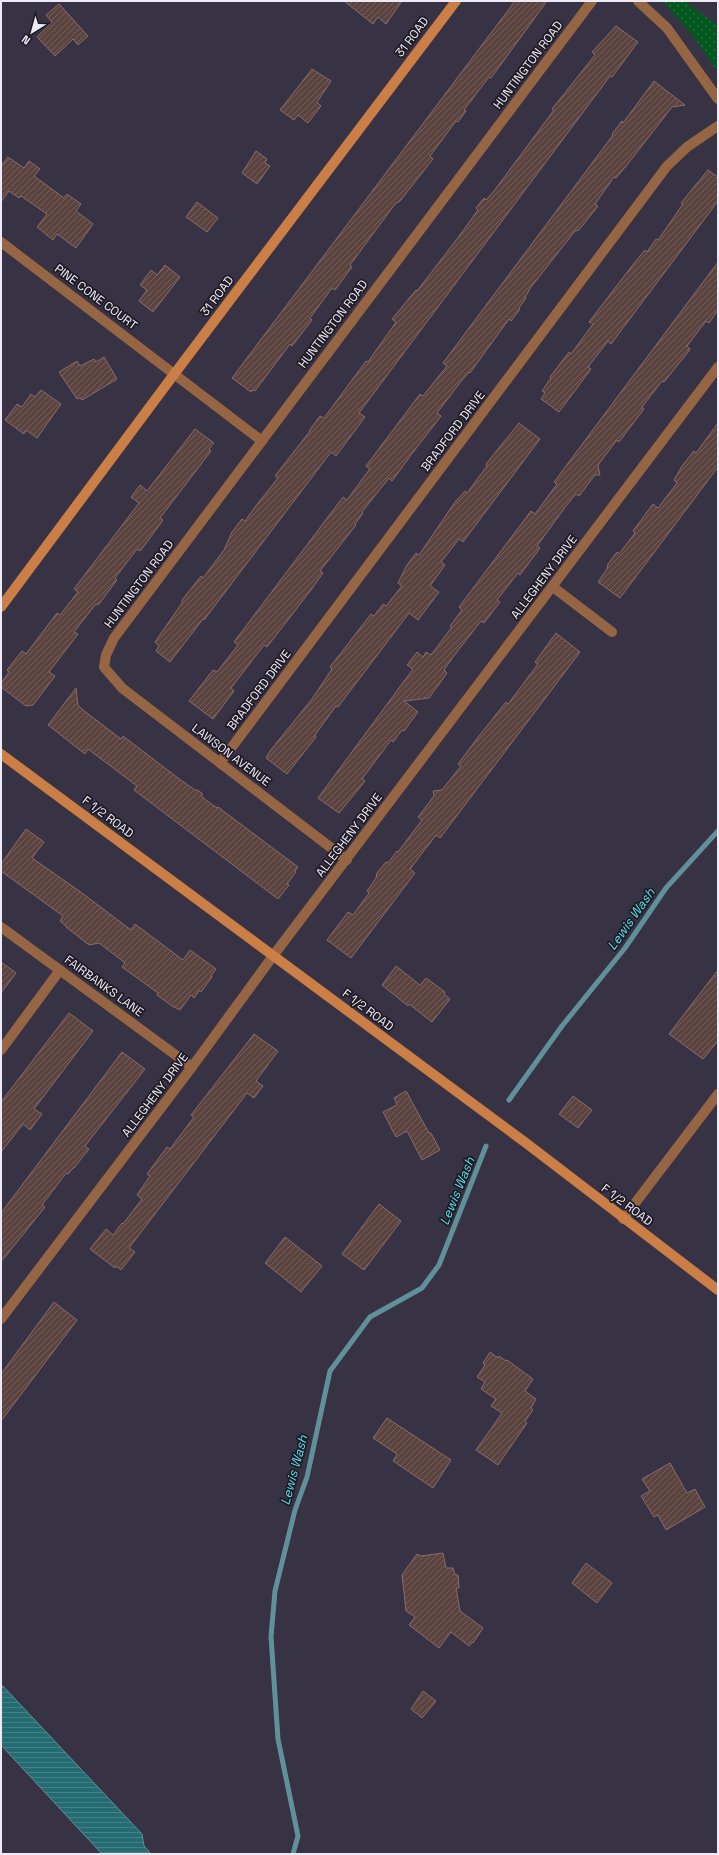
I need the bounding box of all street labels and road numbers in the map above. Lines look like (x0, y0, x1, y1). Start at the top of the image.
street label: 31 ROAD (392, 14, 432, 60)
street label: HUNTINGTON ROAD (490, 18, 566, 112)
street label: PINE CONE COURT (51, 261, 141, 333)
street label: 31 ROAD (197, 273, 237, 319)
street label: HUNTINGTON ROAD (295, 277, 371, 371)
street label: BRADFORD DRIVE (418, 387, 489, 474)
street label: ALLEGHENY DRIVE (507, 532, 581, 622)
street label: HUNTINGTON ROAD (101, 537, 177, 631)
street label: BRADFORD DRIVE (224, 646, 295, 733)
street label: LAWSON AVENUE (188, 720, 274, 790)
street label: ALLEGHENY DRIVE (312, 790, 386, 880)
street label: F 1/2 ROAD (79, 792, 137, 842)
street label: FAIRBANKS LANE (61, 952, 147, 1020)
street label: F 1/2 ROAD (339, 985, 397, 1035)
street label: ALLEGHENY DRIVE (118, 1050, 192, 1140)
street label: F 1/2 ROAD (598, 1180, 656, 1230)

